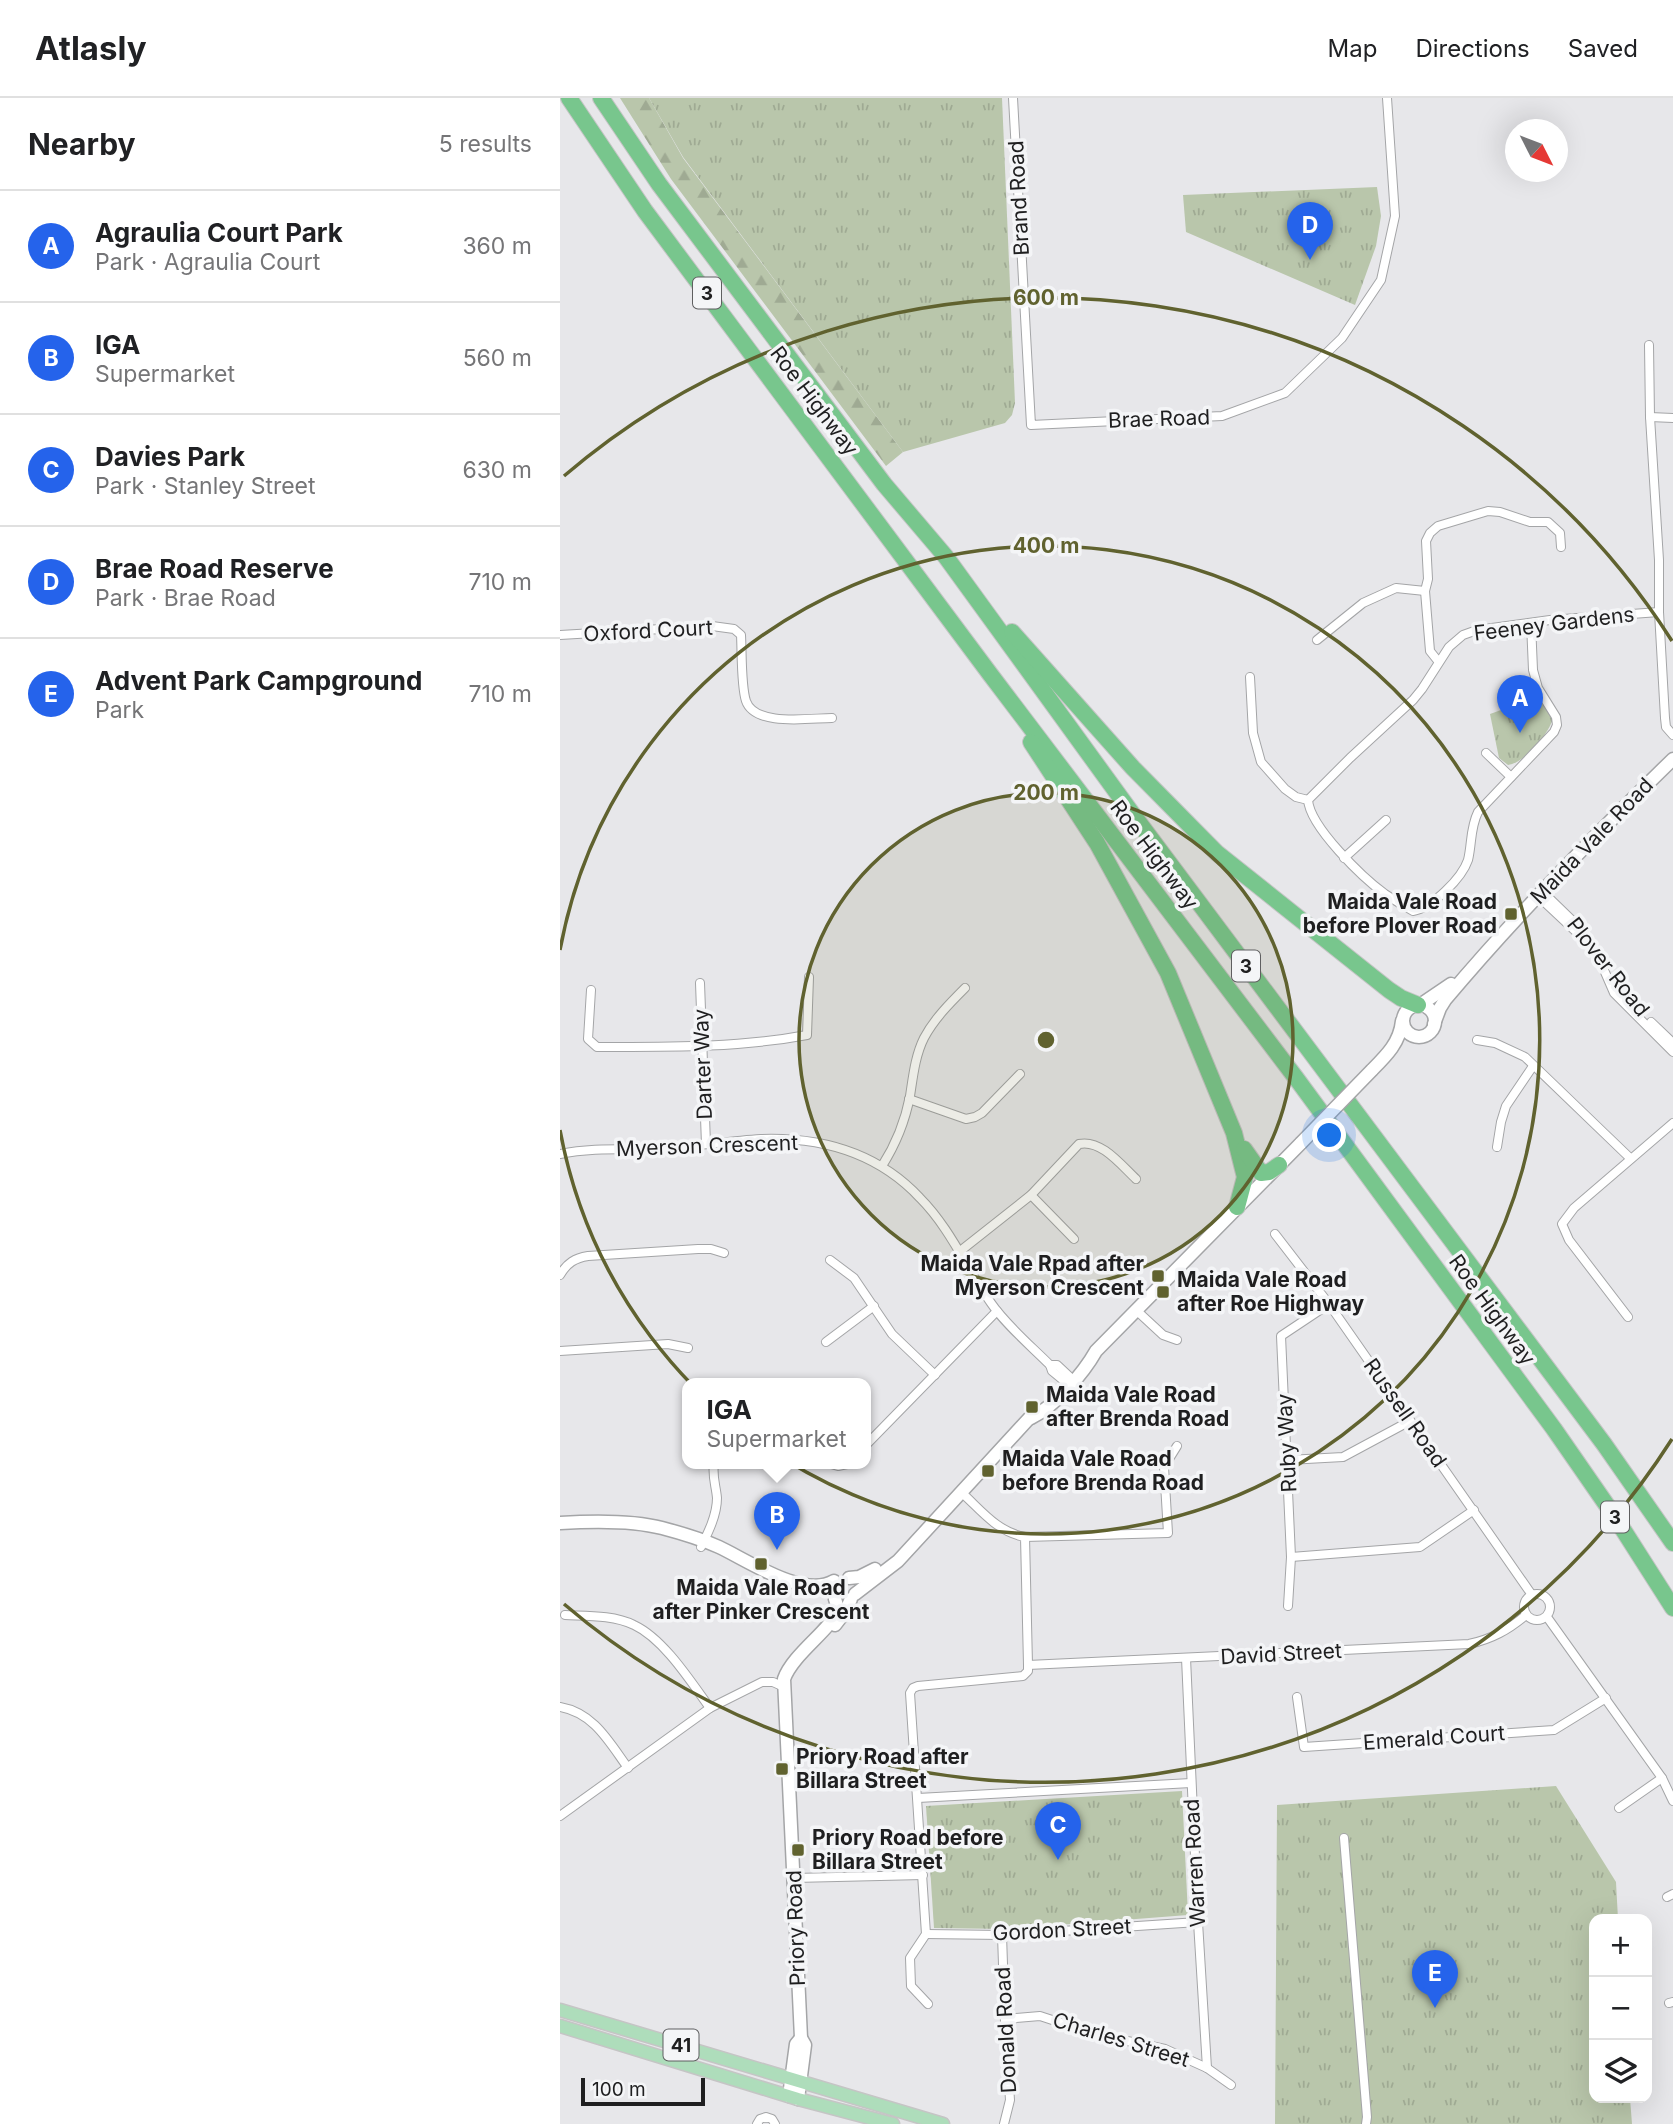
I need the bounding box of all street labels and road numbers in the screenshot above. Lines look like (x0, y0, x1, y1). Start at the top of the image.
street label: Brand Road (1003, 140, 1034, 256)
road number: 3 (693, 278, 721, 308)
street label: Roe Highway (765, 341, 864, 460)
street label: Brae Road (1107, 404, 1211, 433)
street label: Feeney Gardens (1472, 601, 1636, 646)
street label: Oxford Court (583, 615, 713, 646)
street label: Maida Vale Road (1525, 772, 1658, 909)
street label: Roe Highway (1105, 795, 1204, 914)
street label: Plover Road (1562, 912, 1655, 1021)
road number: 3 (1232, 950, 1260, 982)
street label: Darter Way (688, 1008, 717, 1120)
street label: Myerson Crescent (615, 1130, 799, 1161)
street label: Roe Highway (1444, 1250, 1541, 1370)
street label: Russell Road (1359, 1353, 1452, 1472)
street label: Ruby Way (1271, 1393, 1302, 1493)
road number: 3 (1601, 1502, 1629, 1532)
street label: David Street (1220, 1638, 1342, 1669)
street label: Emerald Court (1362, 1720, 1506, 1755)
street label: Warren Road (1179, 1798, 1210, 1928)
street label: Priory Road (781, 1870, 810, 1986)
street label: Gordon Street (992, 1913, 1132, 1946)
street label: Donald Road (990, 1966, 1021, 2094)
street label: Charles Street (1050, 2007, 1193, 2072)
road number: 41 (664, 2030, 698, 2061)

